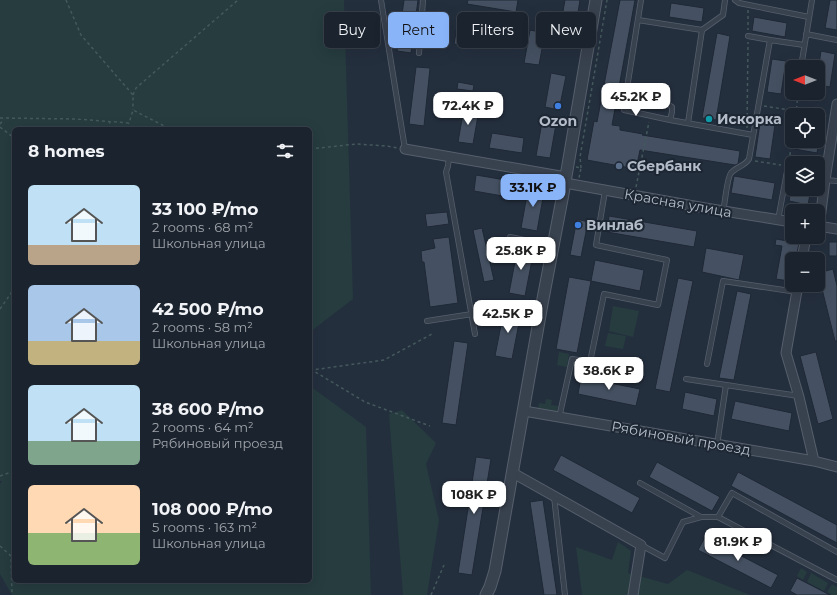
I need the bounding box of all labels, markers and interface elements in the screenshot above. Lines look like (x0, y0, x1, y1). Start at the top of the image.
chip: Buy (324, 12, 380, 48)
chip: Rent (388, 12, 449, 48)
chip: Filters (457, 12, 528, 48)
chip: New (536, 12, 596, 48)
north arrow (785, 60, 825, 100)
map controls (785, 60, 825, 292)
pin: 45.2K ₽ (599, 83, 673, 117)
text: 45.2K ₽ (610, 88, 662, 104)
pin: 72.4K ₽ (431, 92, 505, 126)
text: 72.4K ₽ (442, 97, 494, 113)
marker: Ozon (553, 101, 563, 111)
button: locate (785, 108, 825, 148)
place label: Искорка (717, 110, 782, 128)
place label: Ozon (539, 112, 577, 130)
marker: Искорка (704, 114, 714, 124)
icon: filters (274, 140, 296, 162)
text: 8 homes (28, 141, 105, 161)
button: layers (785, 156, 825, 196)
place label: Сбербанк (627, 157, 701, 175)
marker: Сбербанк (614, 161, 624, 171)
pin: 33.1K ₽ (496, 174, 570, 208)
text: 33.1K ₽ (509, 179, 557, 195)
street label: Красная улица (623, 185, 733, 221)
text: 33 100 ₽/mo (152, 199, 258, 219)
icon: home (60, 201, 108, 249)
button: + (785, 204, 825, 244)
place label: Винлаб (586, 216, 643, 234)
text: 2 rooms · 68 m² (152, 219, 253, 235)
marker: Винлаб (573, 220, 583, 230)
text: Школьная улица (152, 235, 266, 251)
pin: 25.8K ₽ (484, 237, 558, 271)
text: 25.8K ₽ (496, 242, 546, 258)
button: − (785, 252, 825, 292)
text: 42 500 ₽/mo (152, 299, 264, 319)
pin: 42.5K ₽ (471, 300, 545, 334)
icon: home (60, 301, 108, 349)
text: 42.5K ₽ (482, 305, 534, 321)
text: 2 rooms · 58 m² (152, 319, 253, 335)
text: Школьная улица (152, 335, 266, 351)
pin: 38.6K ₽ (572, 357, 646, 391)
text: 38.6K ₽ (583, 362, 635, 378)
text: 38 600 ₽/mo (152, 399, 264, 419)
icon: home (60, 401, 108, 449)
street label: Рябиновый проезд (610, 417, 752, 459)
text: 2 rooms · 64 m² (152, 419, 254, 435)
text: Рябиновый проезд (152, 435, 283, 451)
pin: 108K ₽ (441, 481, 507, 515)
text: 108K ₽ (451, 486, 497, 502)
text: 108 000 ₽/mo (152, 499, 273, 519)
icon: home (60, 501, 108, 549)
text: 5 rooms · 163 m² (152, 519, 257, 535)
pin: 81.9K ₽ (701, 528, 775, 562)
text: 81.9K ₽ (714, 533, 762, 549)
text: Школьная улица (152, 535, 266, 551)

